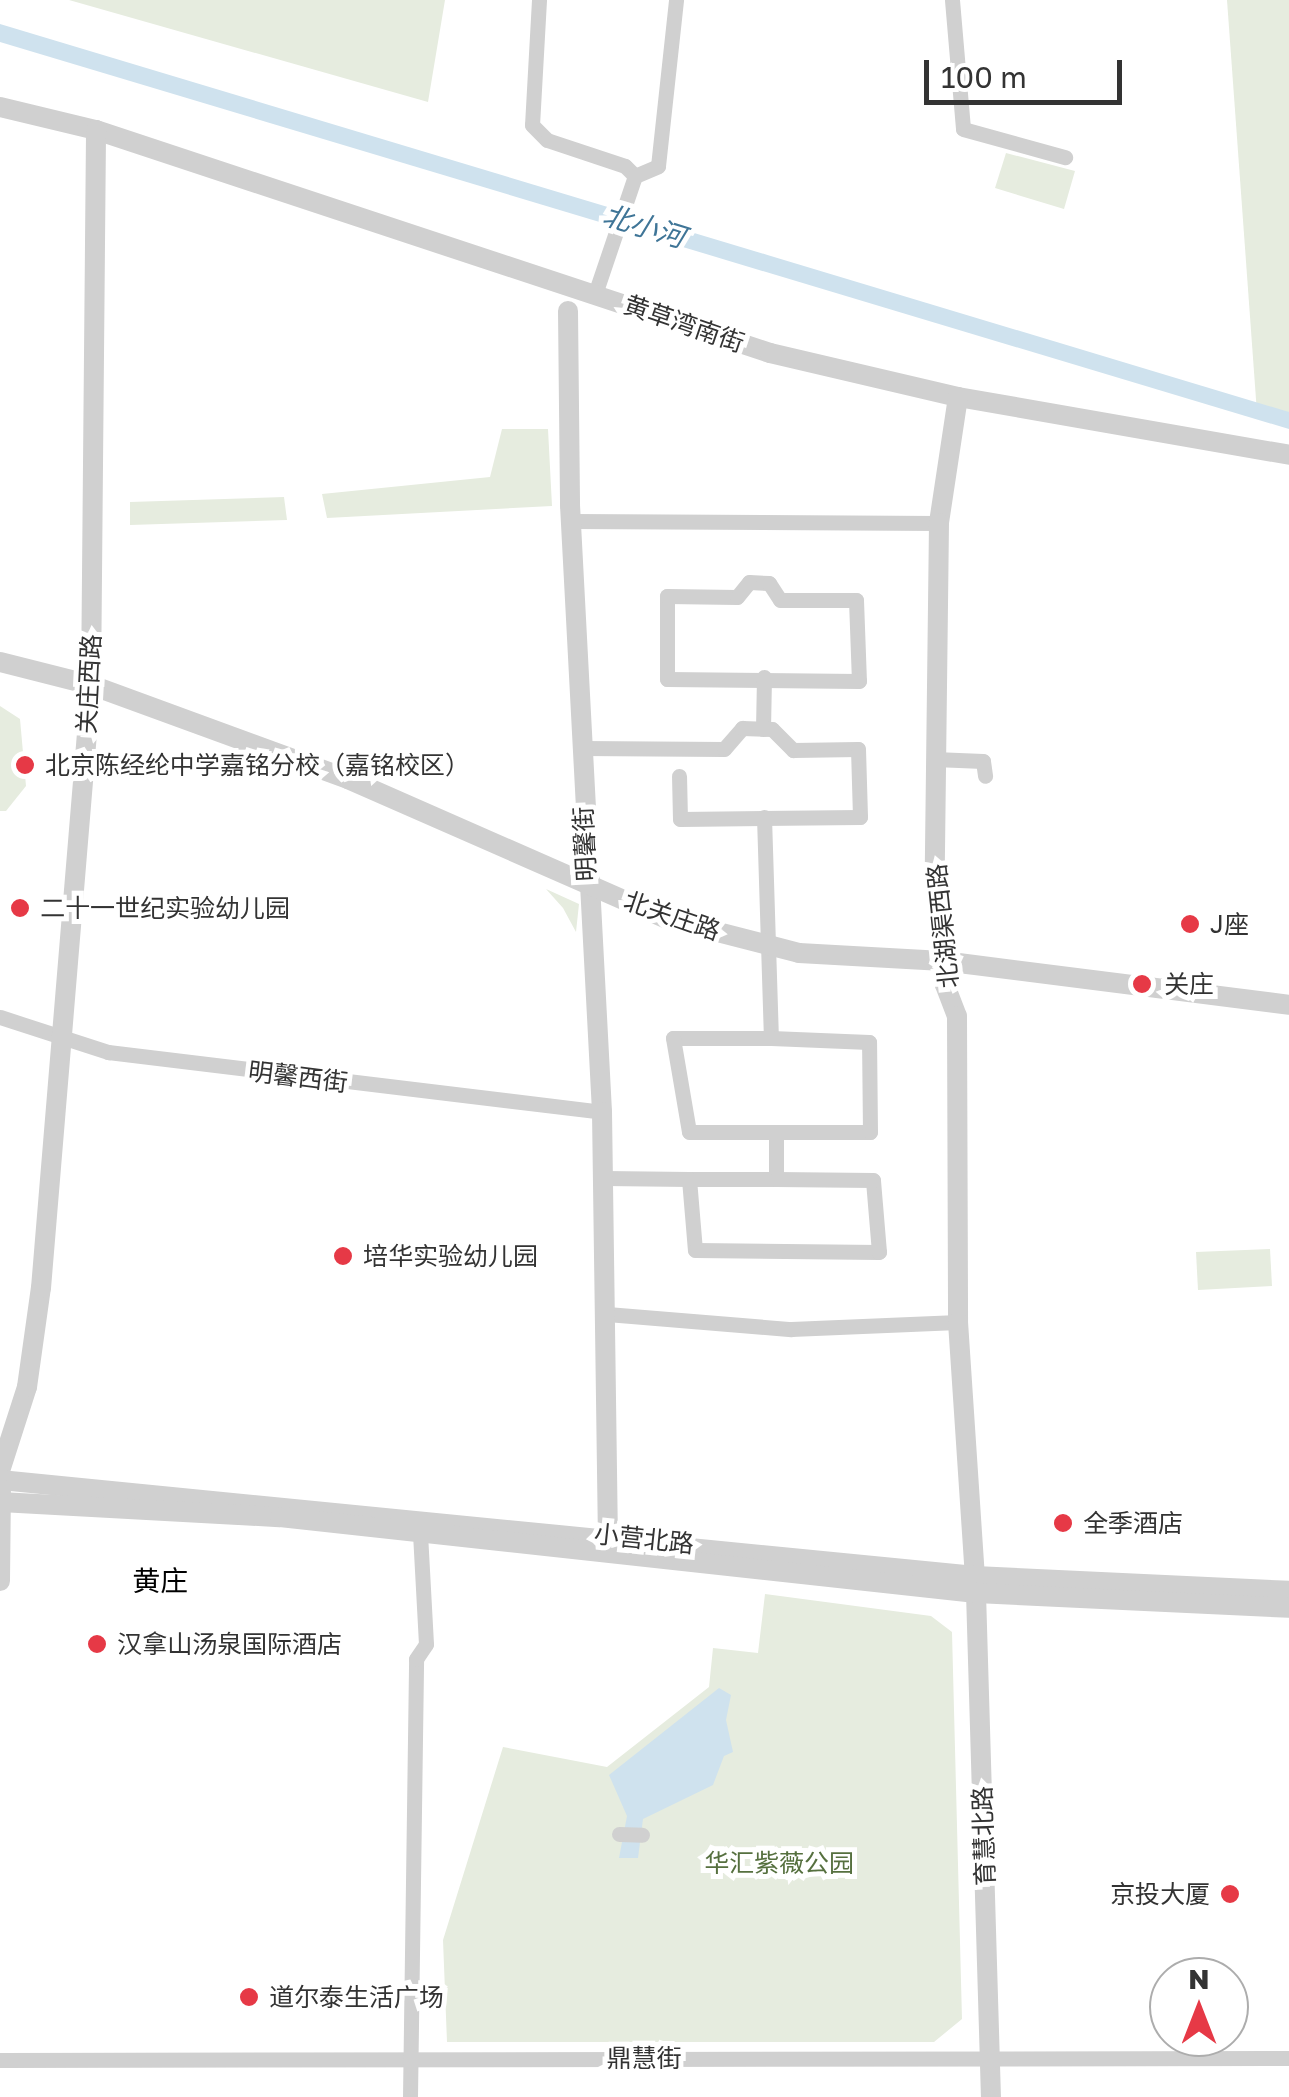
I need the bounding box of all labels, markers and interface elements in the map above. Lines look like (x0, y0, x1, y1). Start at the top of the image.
scale bar (929, 40, 1126, 102)
text: 100 m (941, 59, 1027, 95)
water label: 北小河 (599, 198, 689, 254)
street label: 黄草湾南街 (620, 289, 748, 359)
street label: 关庄西路 (71, 633, 107, 735)
place label: 北京陈经纶中学嘉铭分校（嘉铭校区） (45, 750, 470, 780)
marker: 北京陈经纶中学嘉铭分校（嘉铭校区） (14, 754, 36, 776)
street label: 明馨街 (568, 806, 602, 882)
street label: 北湖渠西路 (922, 862, 964, 990)
street label: 北关庄路 (620, 886, 724, 946)
place label: 二十一世纪实验幼儿园 (40, 893, 290, 923)
marker: 二十一世纪实验幼儿园 (9, 897, 31, 919)
place label: J座 (1210, 909, 1249, 939)
marker: J座 (1179, 913, 1201, 935)
place label: 关庄 (1164, 969, 1214, 999)
marker: 关庄 (1129, 971, 1155, 997)
street label: 明馨西街 (247, 1056, 349, 1098)
place label: 培华实验幼儿园 (363, 1241, 538, 1271)
marker: 培华实验幼儿园 (332, 1245, 354, 1267)
place label: 全季酒店 (1083, 1508, 1183, 1538)
marker: 全季酒店 (1052, 1512, 1074, 1534)
street label: 小营北路 (593, 1519, 695, 1559)
district label: 黄庄 (132, 1564, 188, 1598)
place label: 汉拿山汤泉国际酒店 (117, 1629, 342, 1659)
marker: 汉拿山汤泉国际酒店 (86, 1633, 108, 1655)
street label: 育慧北路 (967, 1786, 1001, 1886)
park label: 华汇紫薇公园 (704, 1848, 854, 1878)
place label: 京投大厦 (1110, 1879, 1210, 1909)
marker: 京投大厦 (1219, 1883, 1241, 1905)
north arrow (1149, 1957, 1249, 2057)
text: N (1188, 1962, 1210, 1995)
place label: 道尔泰生活广场 (269, 1982, 444, 2012)
marker: 道尔泰生活广场 (238, 1986, 260, 2008)
street label: 鼎慧街 (607, 2043, 681, 2073)

